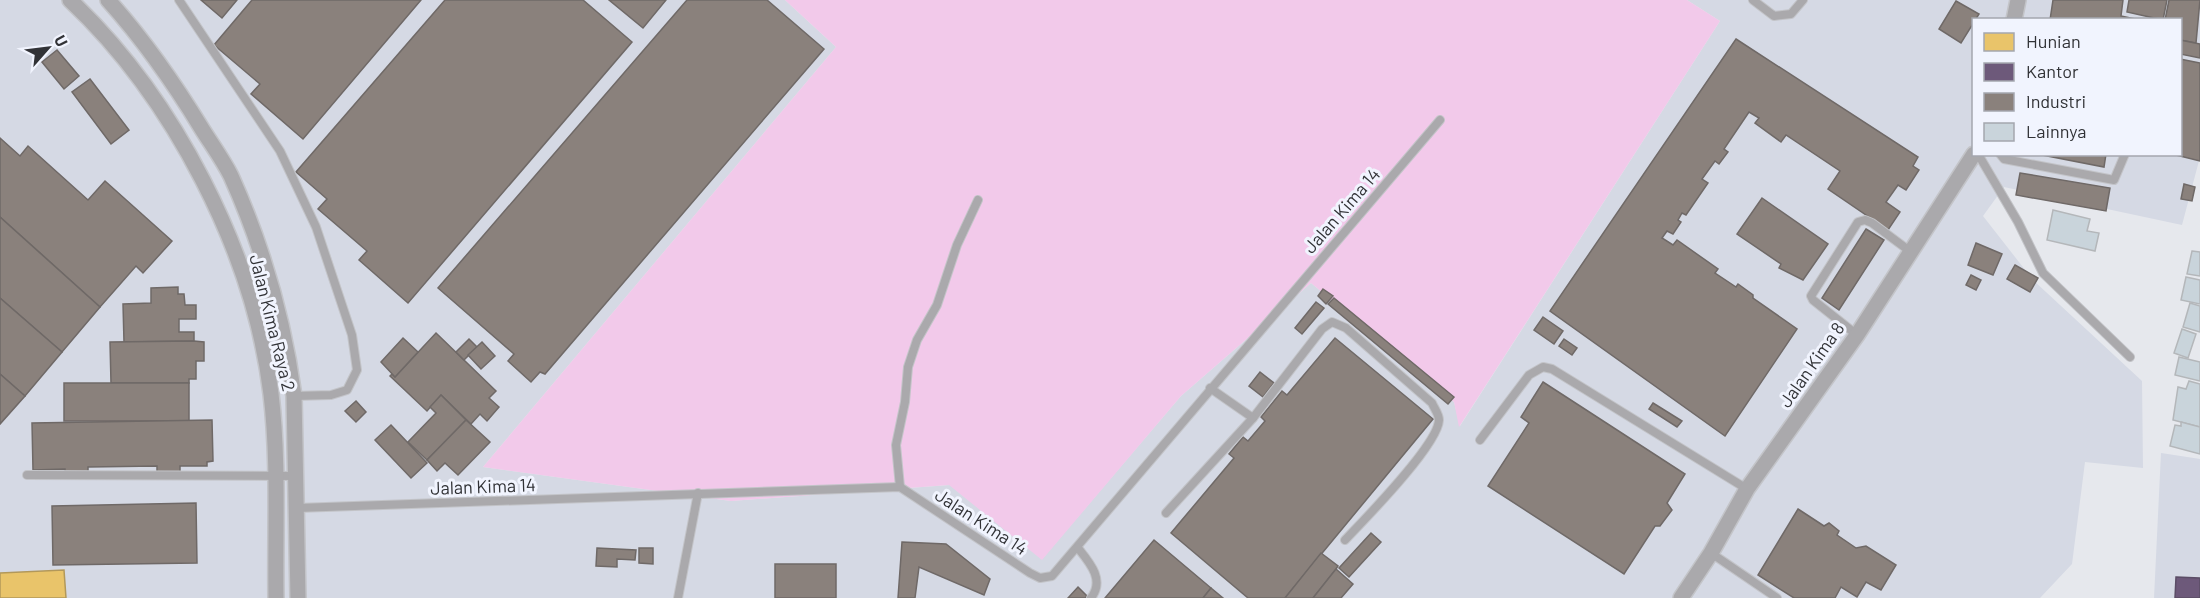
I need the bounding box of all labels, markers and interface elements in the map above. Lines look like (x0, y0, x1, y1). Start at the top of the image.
north arrow (18, 18, 78, 78)
legend (1972, 18, 2182, 156)
text: Hunian (2026, 30, 2081, 52)
text: U (51, 32, 72, 50)
text: Kantor (2026, 60, 2079, 82)
text: Industri (2026, 90, 2086, 112)
text: Lainnya (2026, 120, 2087, 142)
street label: Jalan Kima 14 (1298, 163, 1384, 257)
street label: Jalan Kima Raya 2 (245, 252, 301, 393)
street label: Jalan Kima 8 (1774, 318, 1849, 411)
street label: Jalan Kima 14 (430, 473, 536, 499)
street label: Jalan Kima 14 (931, 483, 1032, 559)

